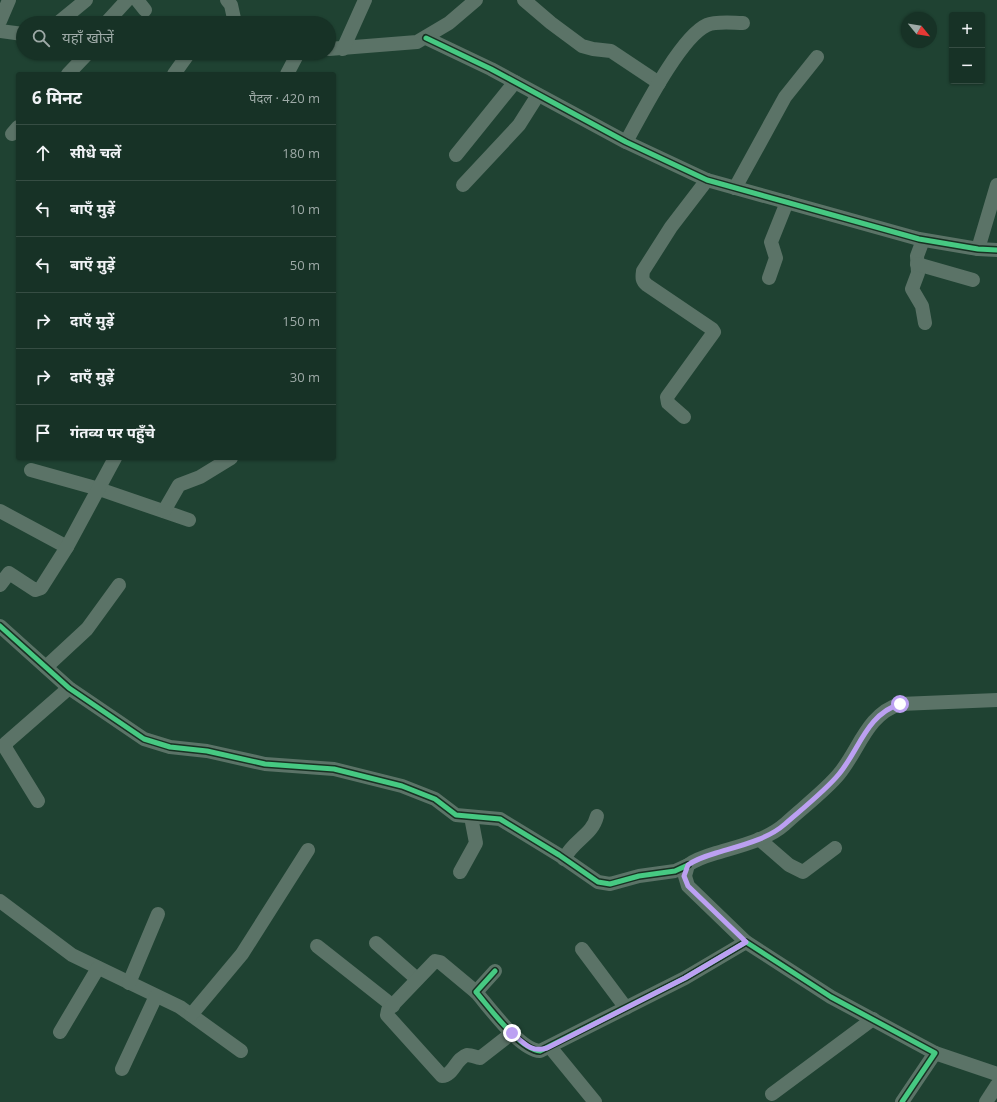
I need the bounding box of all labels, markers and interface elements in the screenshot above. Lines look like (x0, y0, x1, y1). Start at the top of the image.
north arrow (901, 12, 937, 48)
map controls (949, 12, 985, 84)
button: + (949, 12, 985, 48)
search box (16, 16, 336, 60)
icon: search (30, 27, 52, 49)
text: यहाँ खोजें (62, 27, 114, 47)
button: − (949, 48, 985, 84)
text: 6 मिनट (32, 86, 82, 109)
text: पैदल · 420 m (249, 89, 320, 107)
icon: ahead (32, 142, 54, 164)
text: सीधे चलें (70, 142, 121, 162)
text: 180 m (282, 144, 320, 162)
icon: left (32, 198, 54, 220)
text: बाएँ मुड़ें (70, 198, 115, 218)
text: 10 m (290, 200, 320, 218)
icon: left (32, 254, 54, 276)
text: बाएँ मुड़ें (70, 254, 115, 274)
text: 50 m (290, 256, 320, 274)
icon: right (32, 310, 54, 332)
text: दाएँ मुड़ें (70, 310, 114, 330)
text: 150 m (282, 312, 320, 330)
icon: right (32, 366, 54, 388)
text: दाएँ मुड़ें (70, 366, 114, 386)
text: 30 m (290, 368, 320, 386)
icon: arrive (32, 422, 54, 444)
text: गंतव्य पर पहुँचे (70, 422, 155, 442)
route start (891, 695, 909, 713)
route end (503, 1024, 521, 1042)

